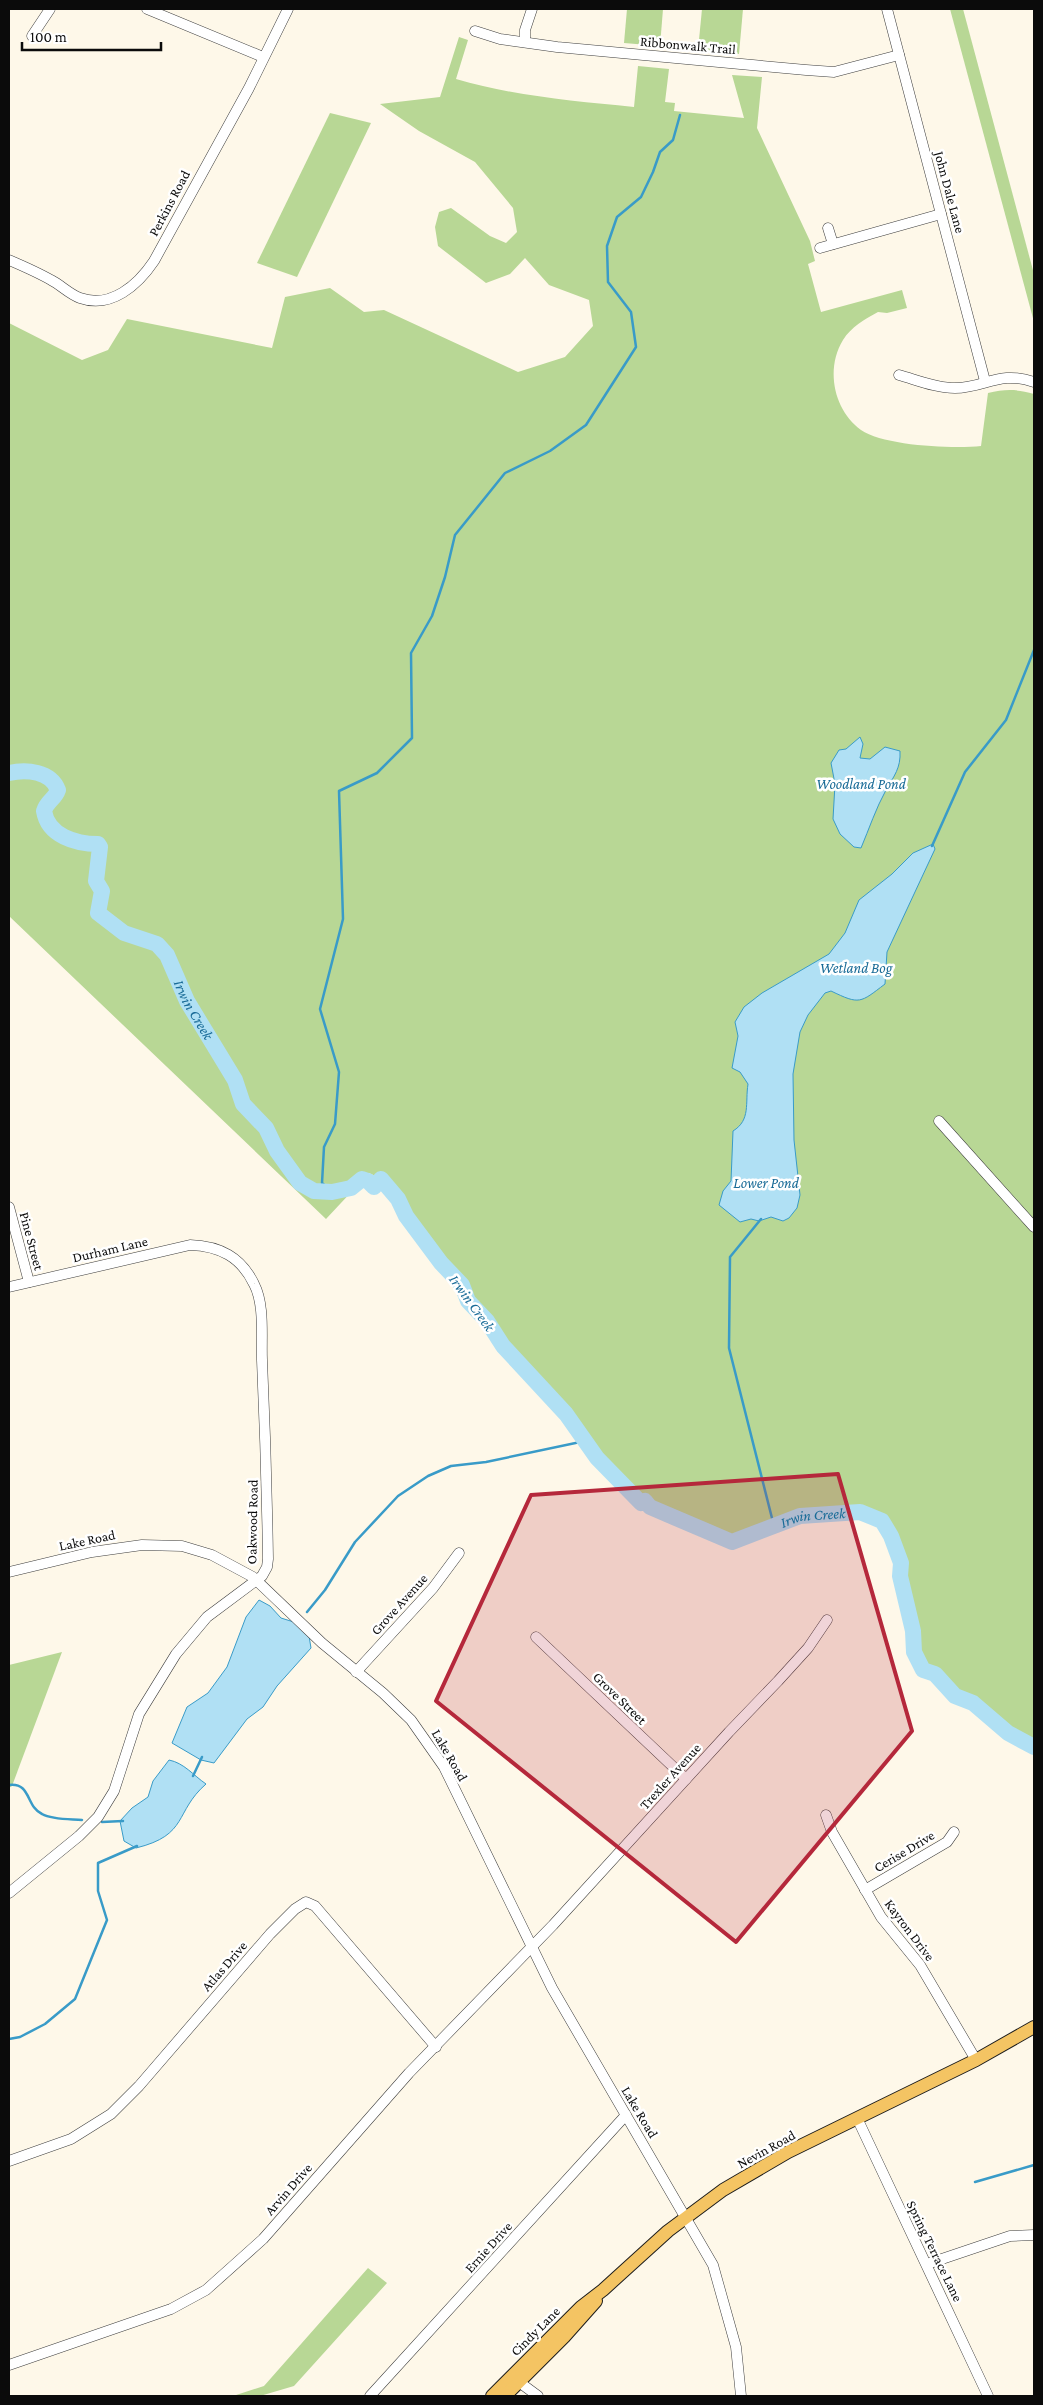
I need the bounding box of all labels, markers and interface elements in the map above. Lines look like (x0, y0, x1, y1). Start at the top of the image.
scale bar (22, 20, 161, 52)
text: 100 m (30, 29, 67, 45)
street label: Ribbonwalk Trail (639, 33, 737, 57)
street label: John Dale Lane (931, 147, 969, 235)
street label: Perkins Road (145, 167, 193, 239)
water label: Woodland Pond (816, 776, 907, 792)
water label: Wetland Bog (820, 960, 893, 977)
water label: Irwin Creek (171, 977, 217, 1044)
water label: Lower Pond (733, 1175, 800, 1191)
street label: Pine Street (17, 1210, 48, 1272)
street label: Durham Lane (71, 1233, 149, 1265)
water label: Irwin Creek (446, 1272, 499, 1335)
street label: Oakwood Road (243, 1479, 261, 1565)
water label: Irwin Creek (778, 1505, 847, 1531)
street label: Lake Road (57, 1526, 117, 1554)
street label: Grove Avenue (367, 1570, 431, 1638)
street label: Grove Street (590, 1669, 650, 1728)
street label: Lake Road (429, 1726, 472, 1784)
street label: Trexler Avenue (636, 1740, 704, 1812)
street label: Cerise Drive (871, 1827, 937, 1875)
street label: Kayron Drive (882, 1896, 938, 1964)
street label: Atlas Drive (198, 1938, 250, 1994)
street label: Lake Road (618, 2083, 662, 2141)
street label: Nevin Road (734, 2126, 798, 2171)
street label: Arvin Drive (261, 2160, 315, 2218)
street label: Spring Terrace Lane (904, 2198, 966, 2304)
street label: Ernie Drive (461, 2218, 515, 2276)
street label: Cindy Lane (507, 2303, 563, 2359)

